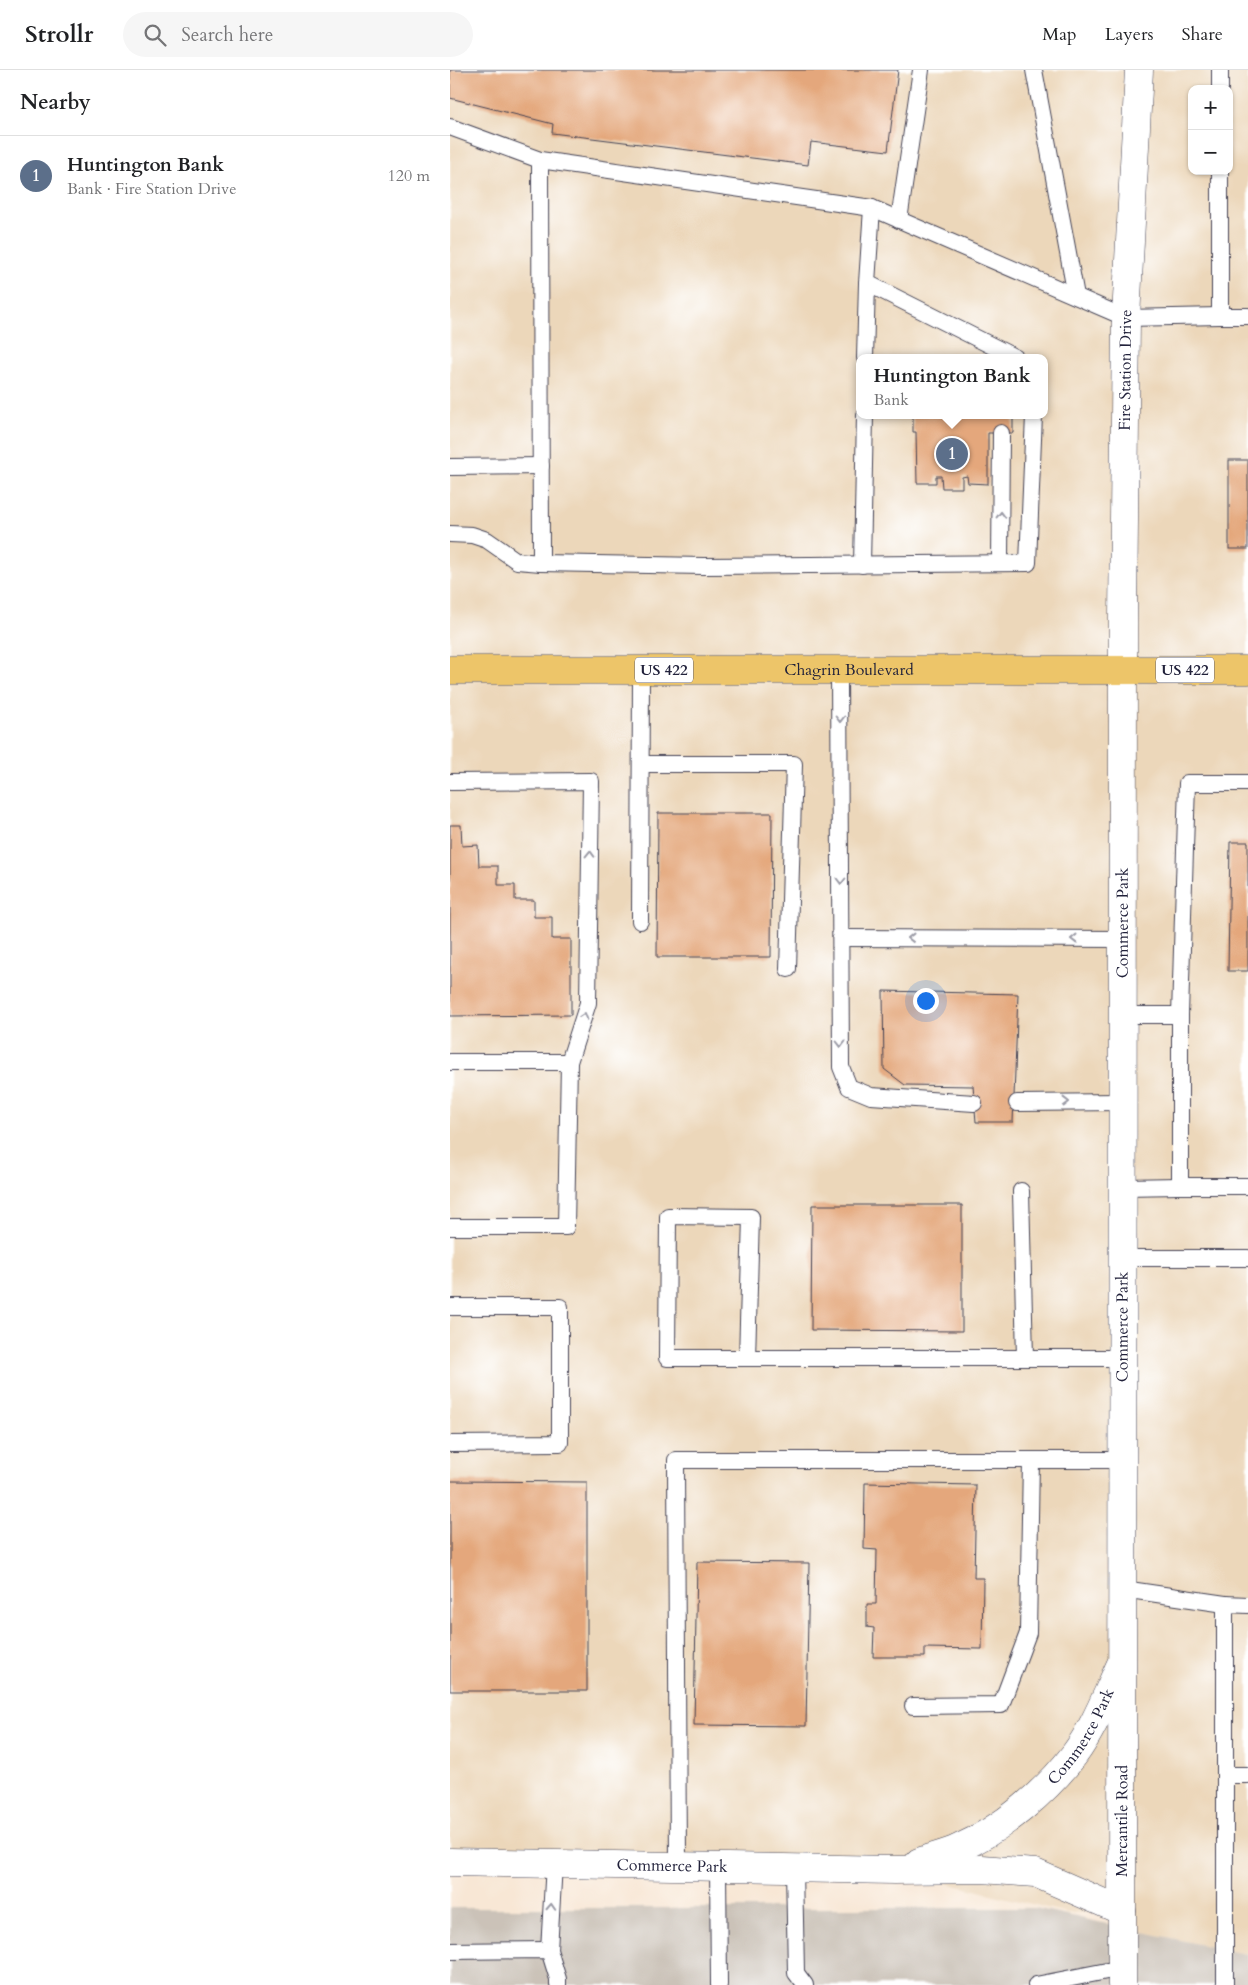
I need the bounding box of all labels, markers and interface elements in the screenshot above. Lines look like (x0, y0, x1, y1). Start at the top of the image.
search box (123, 12, 473, 57)
text: Strollr (25, 18, 93, 51)
icon: search (141, 21, 169, 49)
text: Search here (181, 22, 273, 48)
text: Map (1042, 22, 1077, 47)
text: Layers (1105, 22, 1154, 47)
text: Share (1182, 22, 1223, 47)
map controls (1188, 85, 1233, 175)
button: + (1188, 85, 1233, 130)
text: Nearby (20, 88, 91, 117)
button: − (1188, 130, 1233, 175)
text: Huntington Bank (67, 152, 224, 178)
text: 1 (32, 165, 40, 187)
text: 120 m (388, 165, 430, 187)
text: Bank · Fire Station Drive (67, 178, 236, 200)
street label: Fire Station Drive (1114, 309, 1137, 431)
popup (856, 354, 1048, 419)
text: Huntington Bank (873, 363, 1031, 389)
text: Bank (873, 389, 909, 411)
pin: 1 (936, 435, 968, 473)
one-way arrow (995, 510, 1006, 518)
road number: US 422 (635, 658, 693, 682)
road number: US 422 (1156, 658, 1214, 682)
street label: Chagrin Boulevard (784, 659, 914, 681)
one-way arrow (835, 715, 845, 723)
one-way arrow (585, 850, 595, 858)
street label: Commerce Park (1112, 867, 1134, 978)
one-way arrow (835, 877, 846, 885)
one-way arrow (907, 933, 914, 943)
one-way arrow (1069, 934, 1077, 944)
your location (913, 988, 939, 1014)
one-way arrow (578, 1012, 588, 1021)
one-way arrow (836, 1040, 846, 1048)
one-way arrow (1062, 1097, 1070, 1107)
street label: Commerce Park (1111, 1271, 1134, 1382)
street label: Commerce Park (1042, 1684, 1120, 1790)
street label: Mercantile Road (1111, 1765, 1133, 1877)
street label: Commerce Park (616, 1854, 728, 1878)
one-way arrow (546, 1903, 557, 1911)

